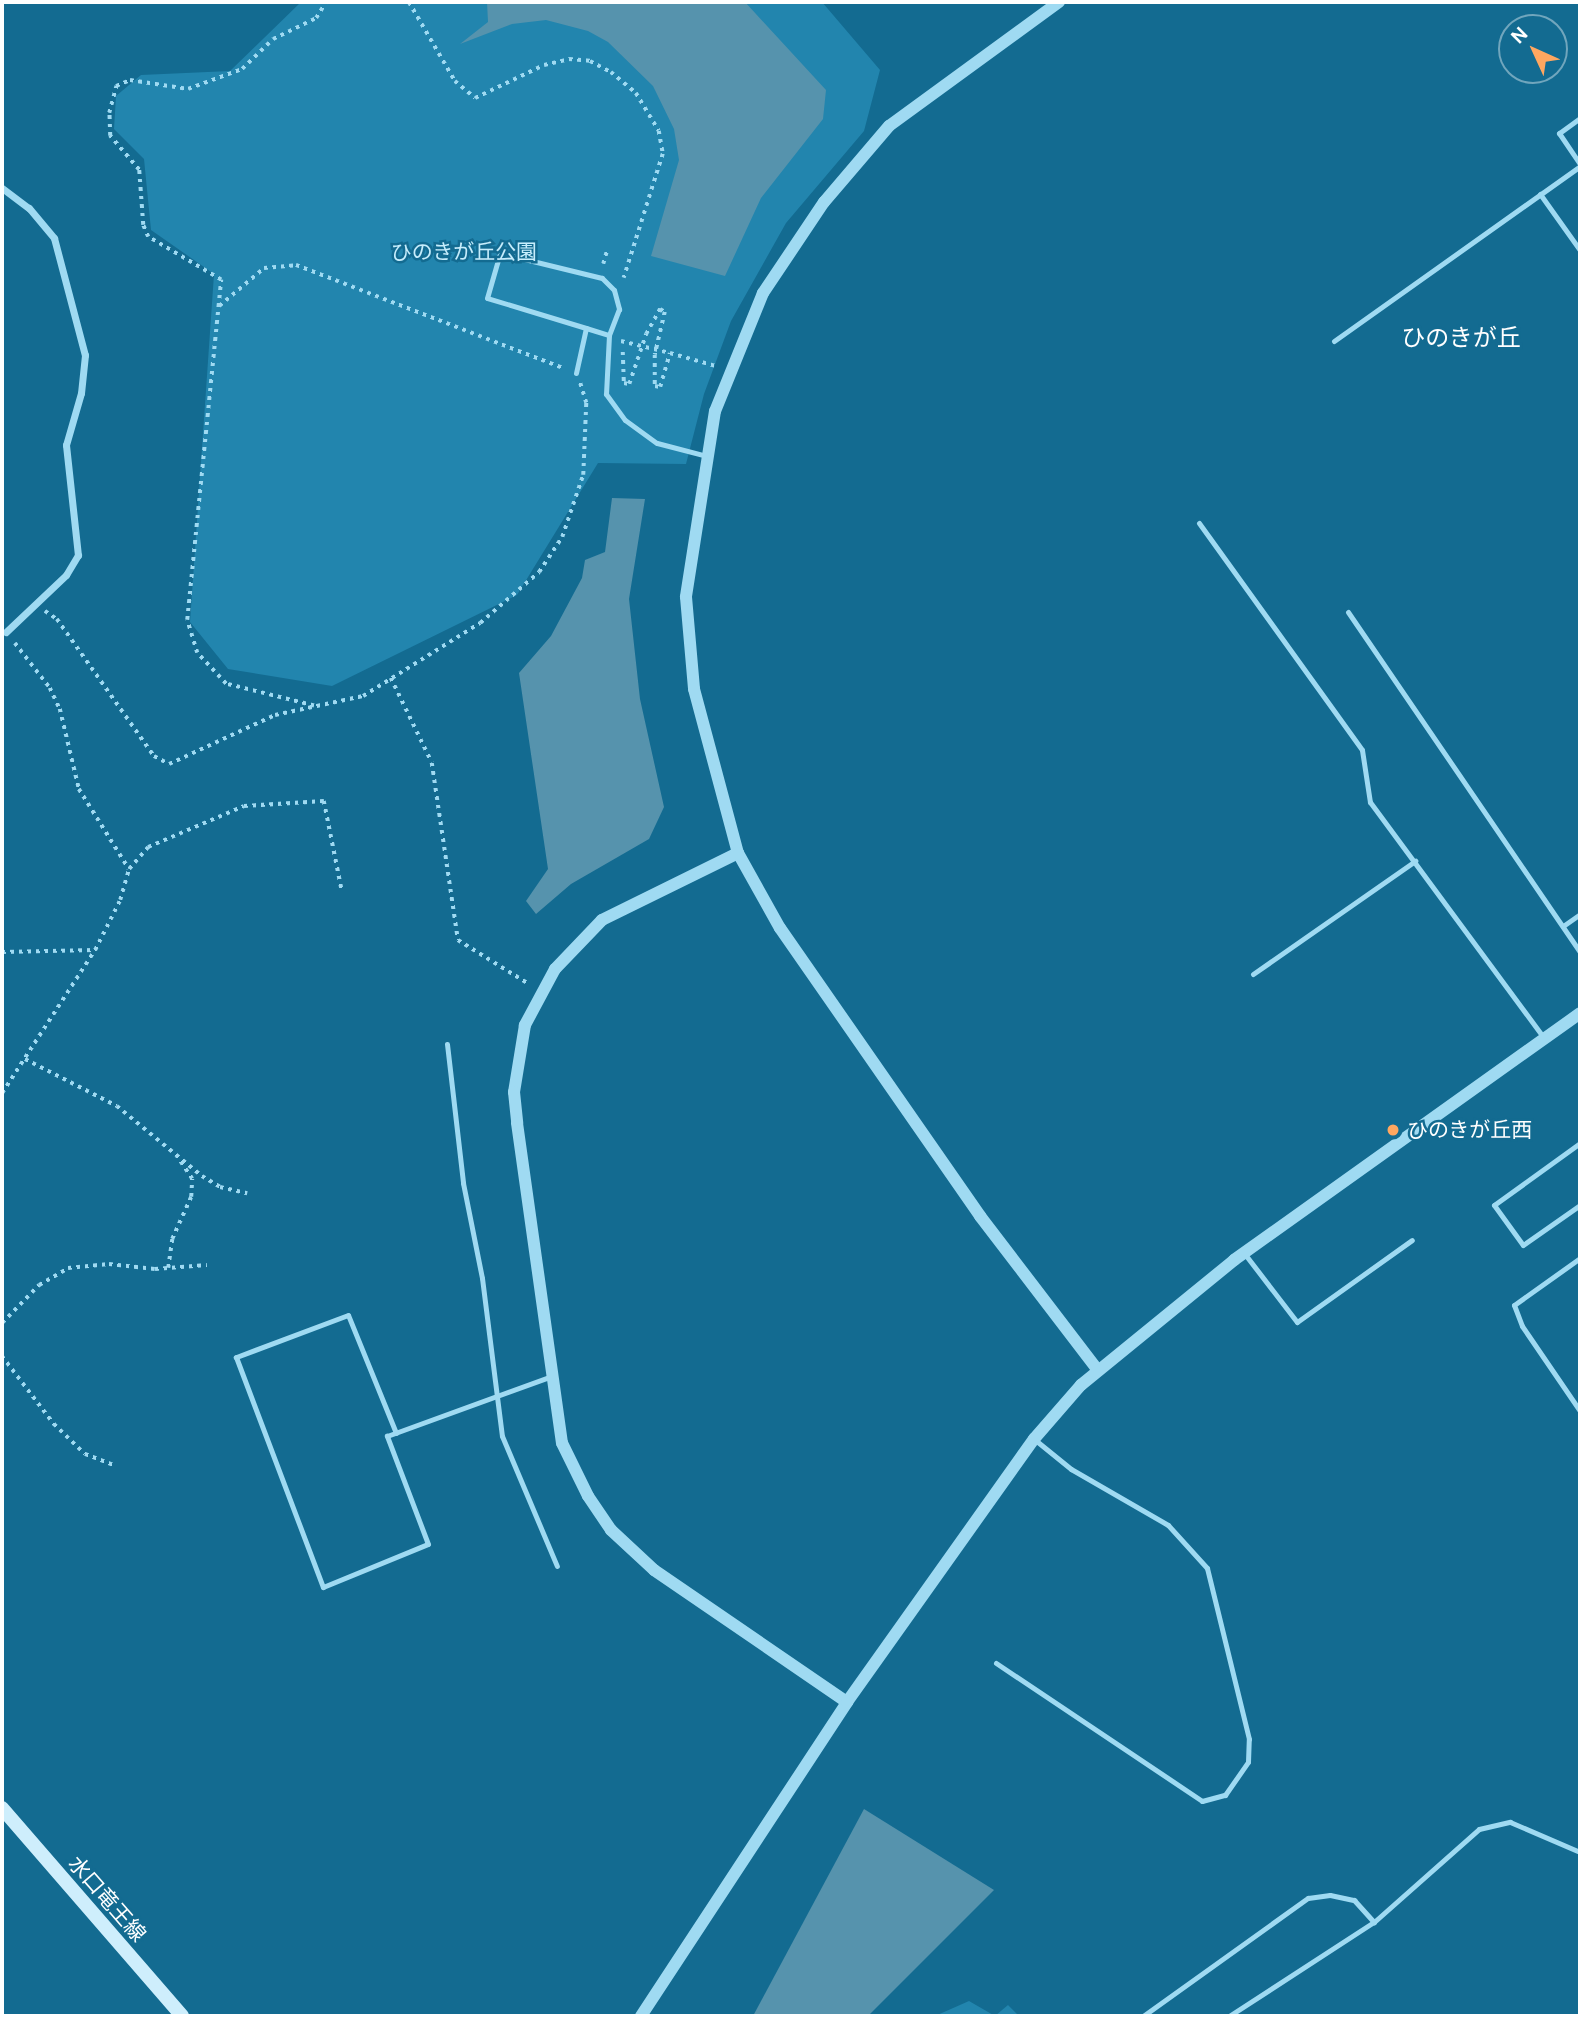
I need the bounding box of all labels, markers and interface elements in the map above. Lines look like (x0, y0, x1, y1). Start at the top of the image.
north arrow (1498, 14, 1568, 84)
text: N (1505, 21, 1533, 49)
park label: ひのきが丘公園 (391, 239, 537, 265)
district label: ひのきが丘 (1401, 324, 1521, 352)
place label: ひのきが丘西 (1407, 1117, 1533, 1143)
marker: ひのきが丘西 (1385, 1122, 1401, 1138)
street label: 水口竜王線 (63, 1851, 151, 1947)

